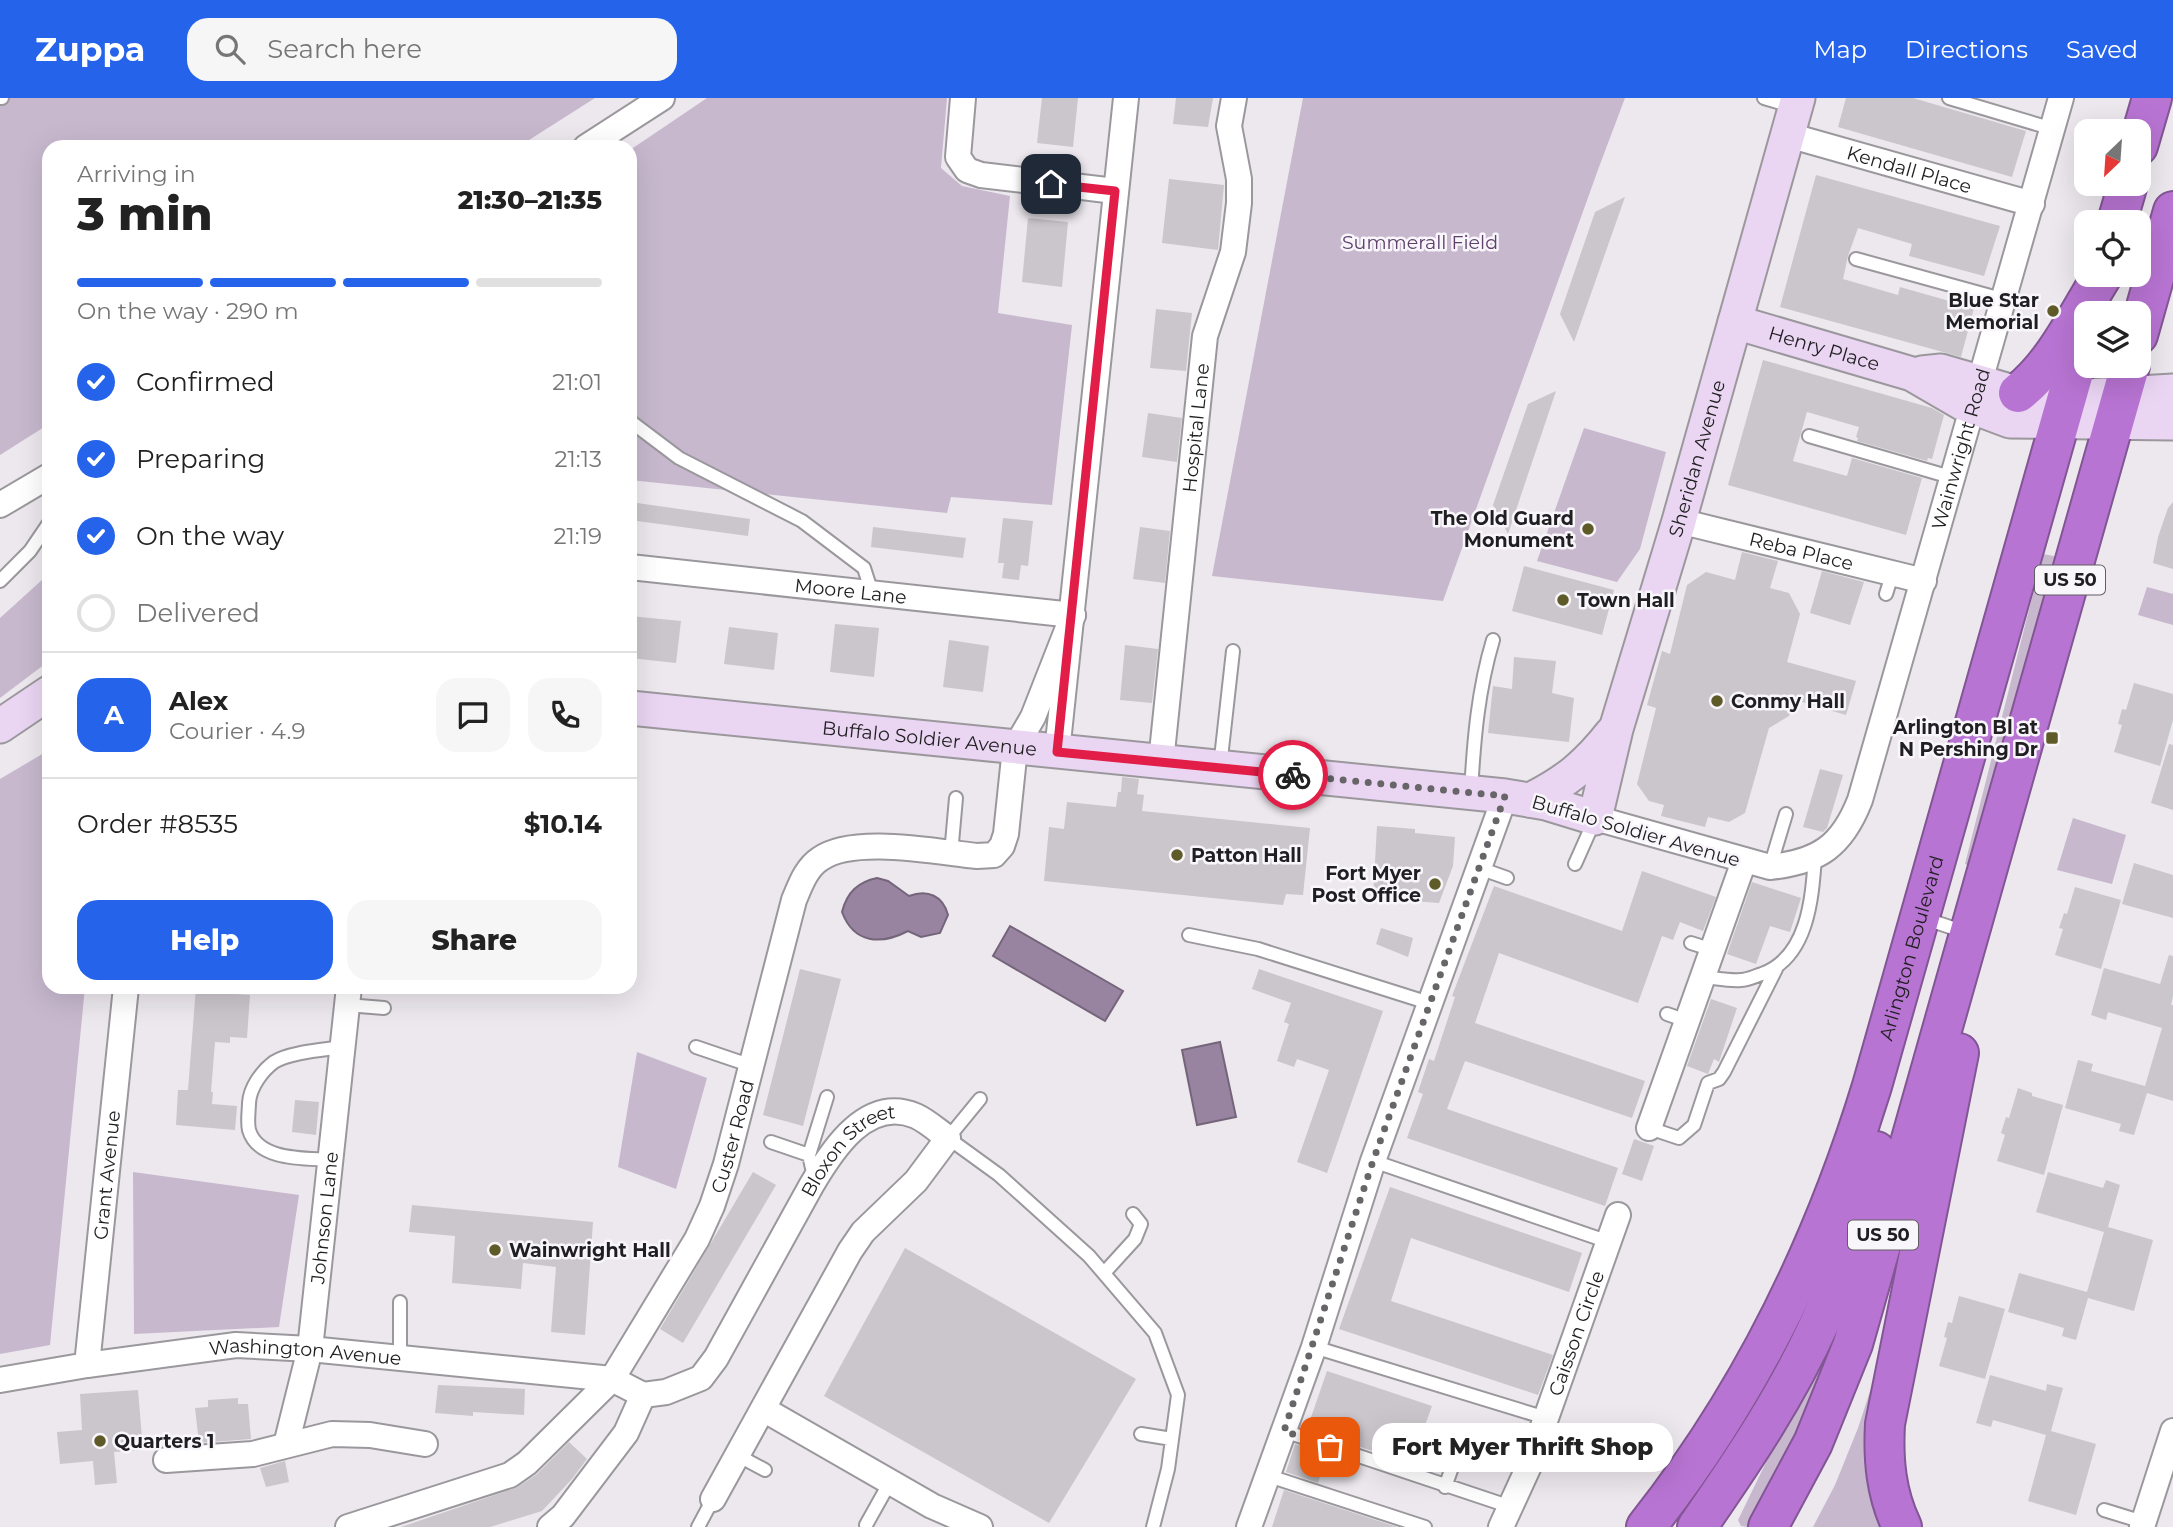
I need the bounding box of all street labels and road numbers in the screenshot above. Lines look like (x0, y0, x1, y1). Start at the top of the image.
street label: Kendall Place (1844, 141, 1974, 198)
street label: Henry Place (1766, 321, 1882, 375)
street label: Hospital Lane (1177, 362, 1214, 494)
street label: Wainwright Road (1927, 366, 1995, 532)
street label: Sheridan Avenue (1663, 377, 1730, 540)
street label: Reba Place (1747, 527, 1856, 575)
road number: US 50 (2035, 566, 2105, 594)
street label: Moore Lane (793, 573, 908, 608)
street label: Buffalo Soldier Avenue (821, 716, 1038, 760)
street label: Buffalo Soldier Avenue (1529, 790, 1743, 872)
street label: Arlington Boulevard (1874, 853, 1948, 1043)
street label: Custer Road (706, 1077, 759, 1196)
street label: Bloxon Street (796, 1100, 896, 1201)
street label: Grant Avenue (88, 1109, 125, 1241)
street label: Johnson Lane (305, 1150, 343, 1286)
road number: US 50 (1848, 1220, 1918, 1250)
street label: Caisson Circle (1543, 1268, 1609, 1399)
street label: Washington Avenue (207, 1333, 403, 1370)

